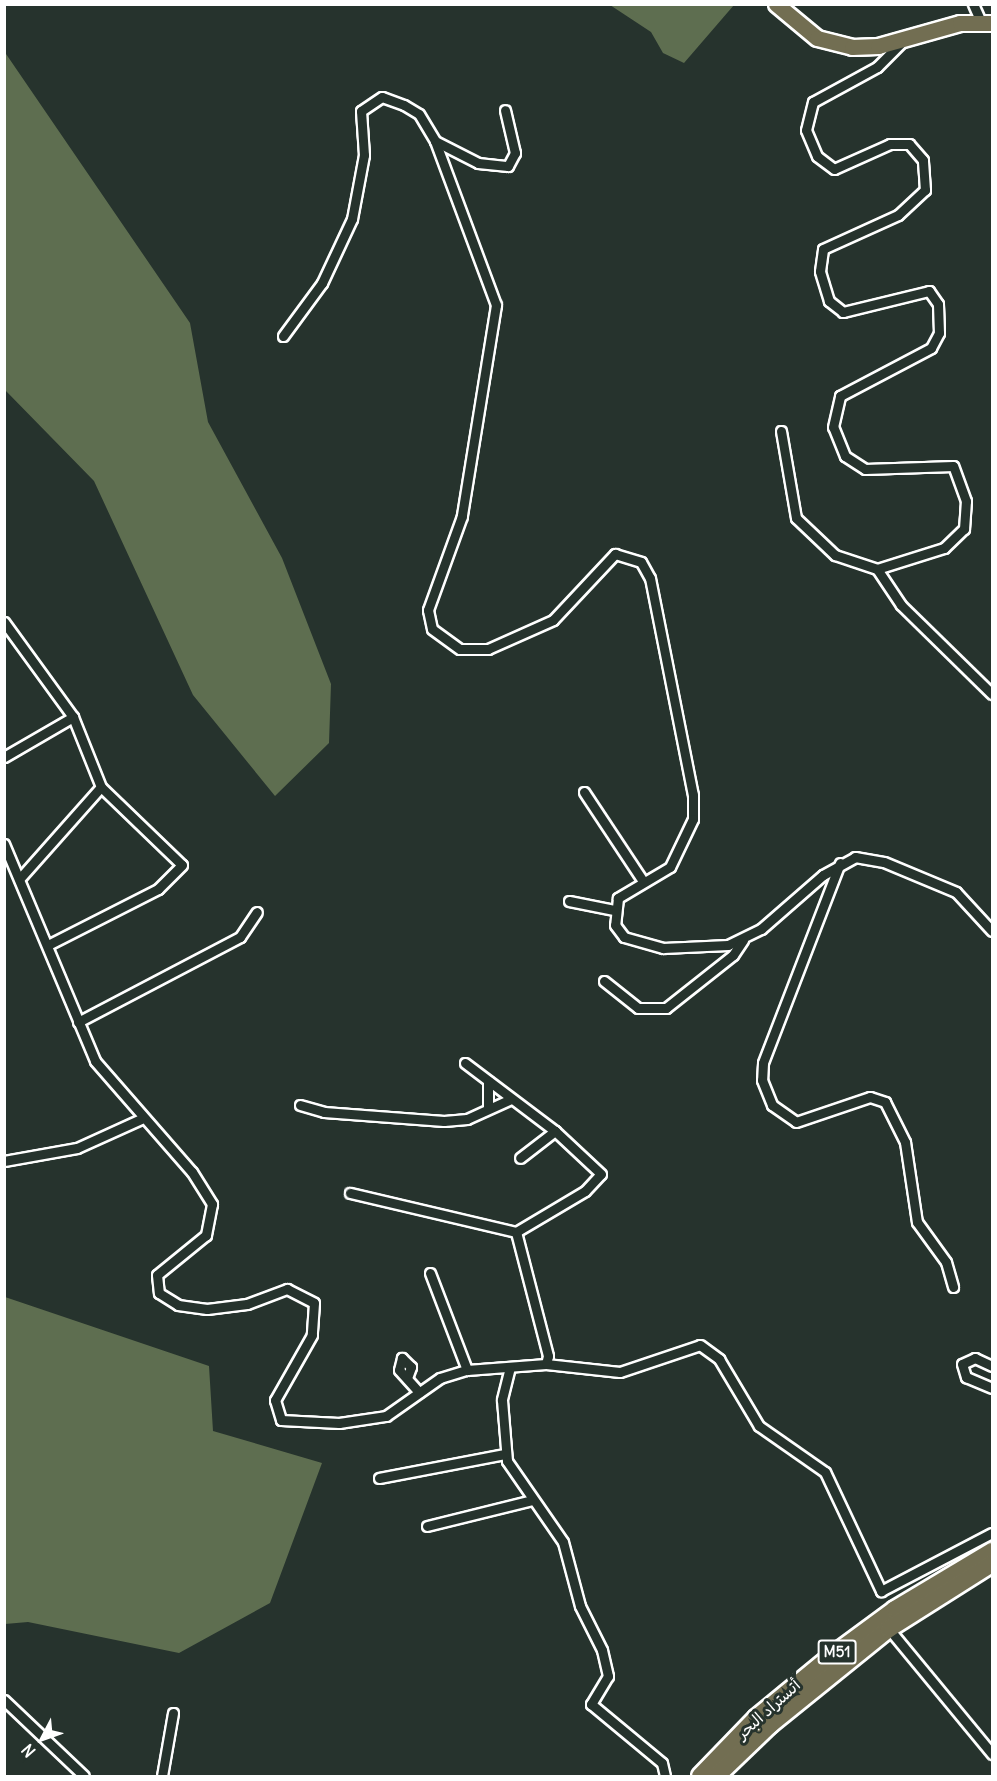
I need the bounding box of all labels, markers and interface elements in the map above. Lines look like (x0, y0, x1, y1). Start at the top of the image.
road number: M51 (818, 1640, 856, 1664)
street label: أتستراد البحر (732, 1675, 804, 1743)
north arrow (12, 1709, 72, 1769)
text: N (17, 1740, 40, 1762)

